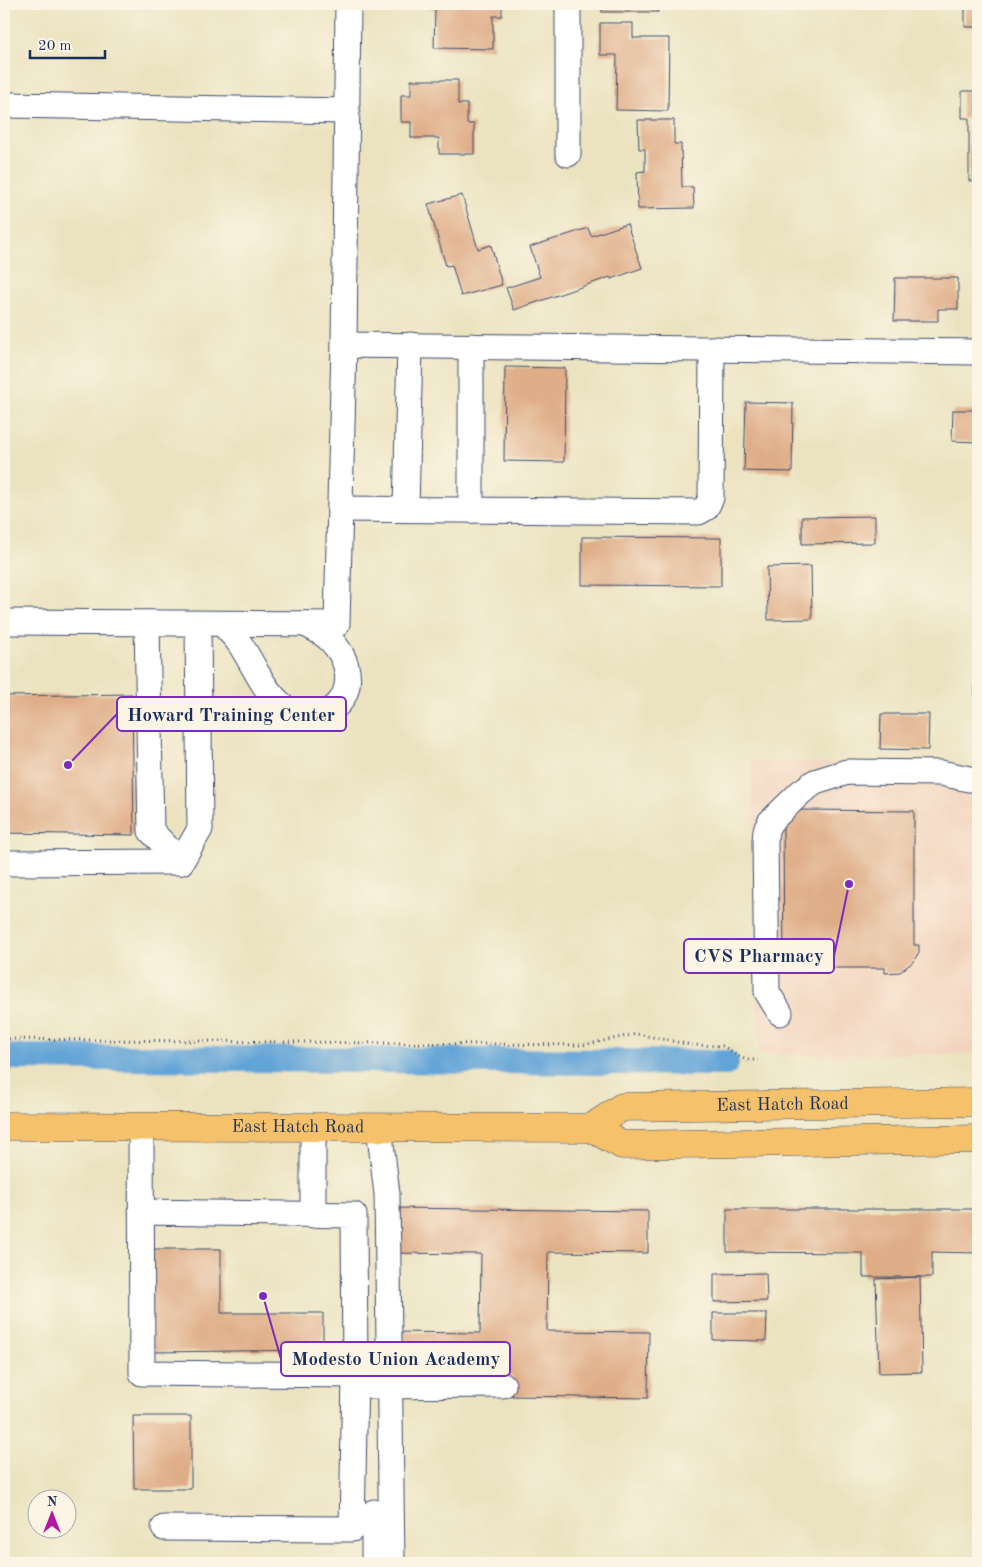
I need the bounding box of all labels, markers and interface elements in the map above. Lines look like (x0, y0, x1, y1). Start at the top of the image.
scale bar (30, 28, 105, 60)
text: 20 m (38, 39, 72, 54)
callout: Howard Training Center (117, 697, 346, 731)
text: Howard Training Center (127, 707, 335, 726)
callout: CVS Pharmacy (684, 939, 834, 973)
text: CVS Pharmacy (694, 948, 824, 967)
street label: East Hatch Road (716, 1095, 849, 1115)
street label: East Hatch Road (232, 1118, 364, 1136)
callout: Modesto Union Academy (281, 1342, 510, 1376)
text: Modesto Union Academy (292, 1351, 500, 1370)
north arrow (28, 1490, 78, 1540)
text: N (47, 1495, 58, 1509)

